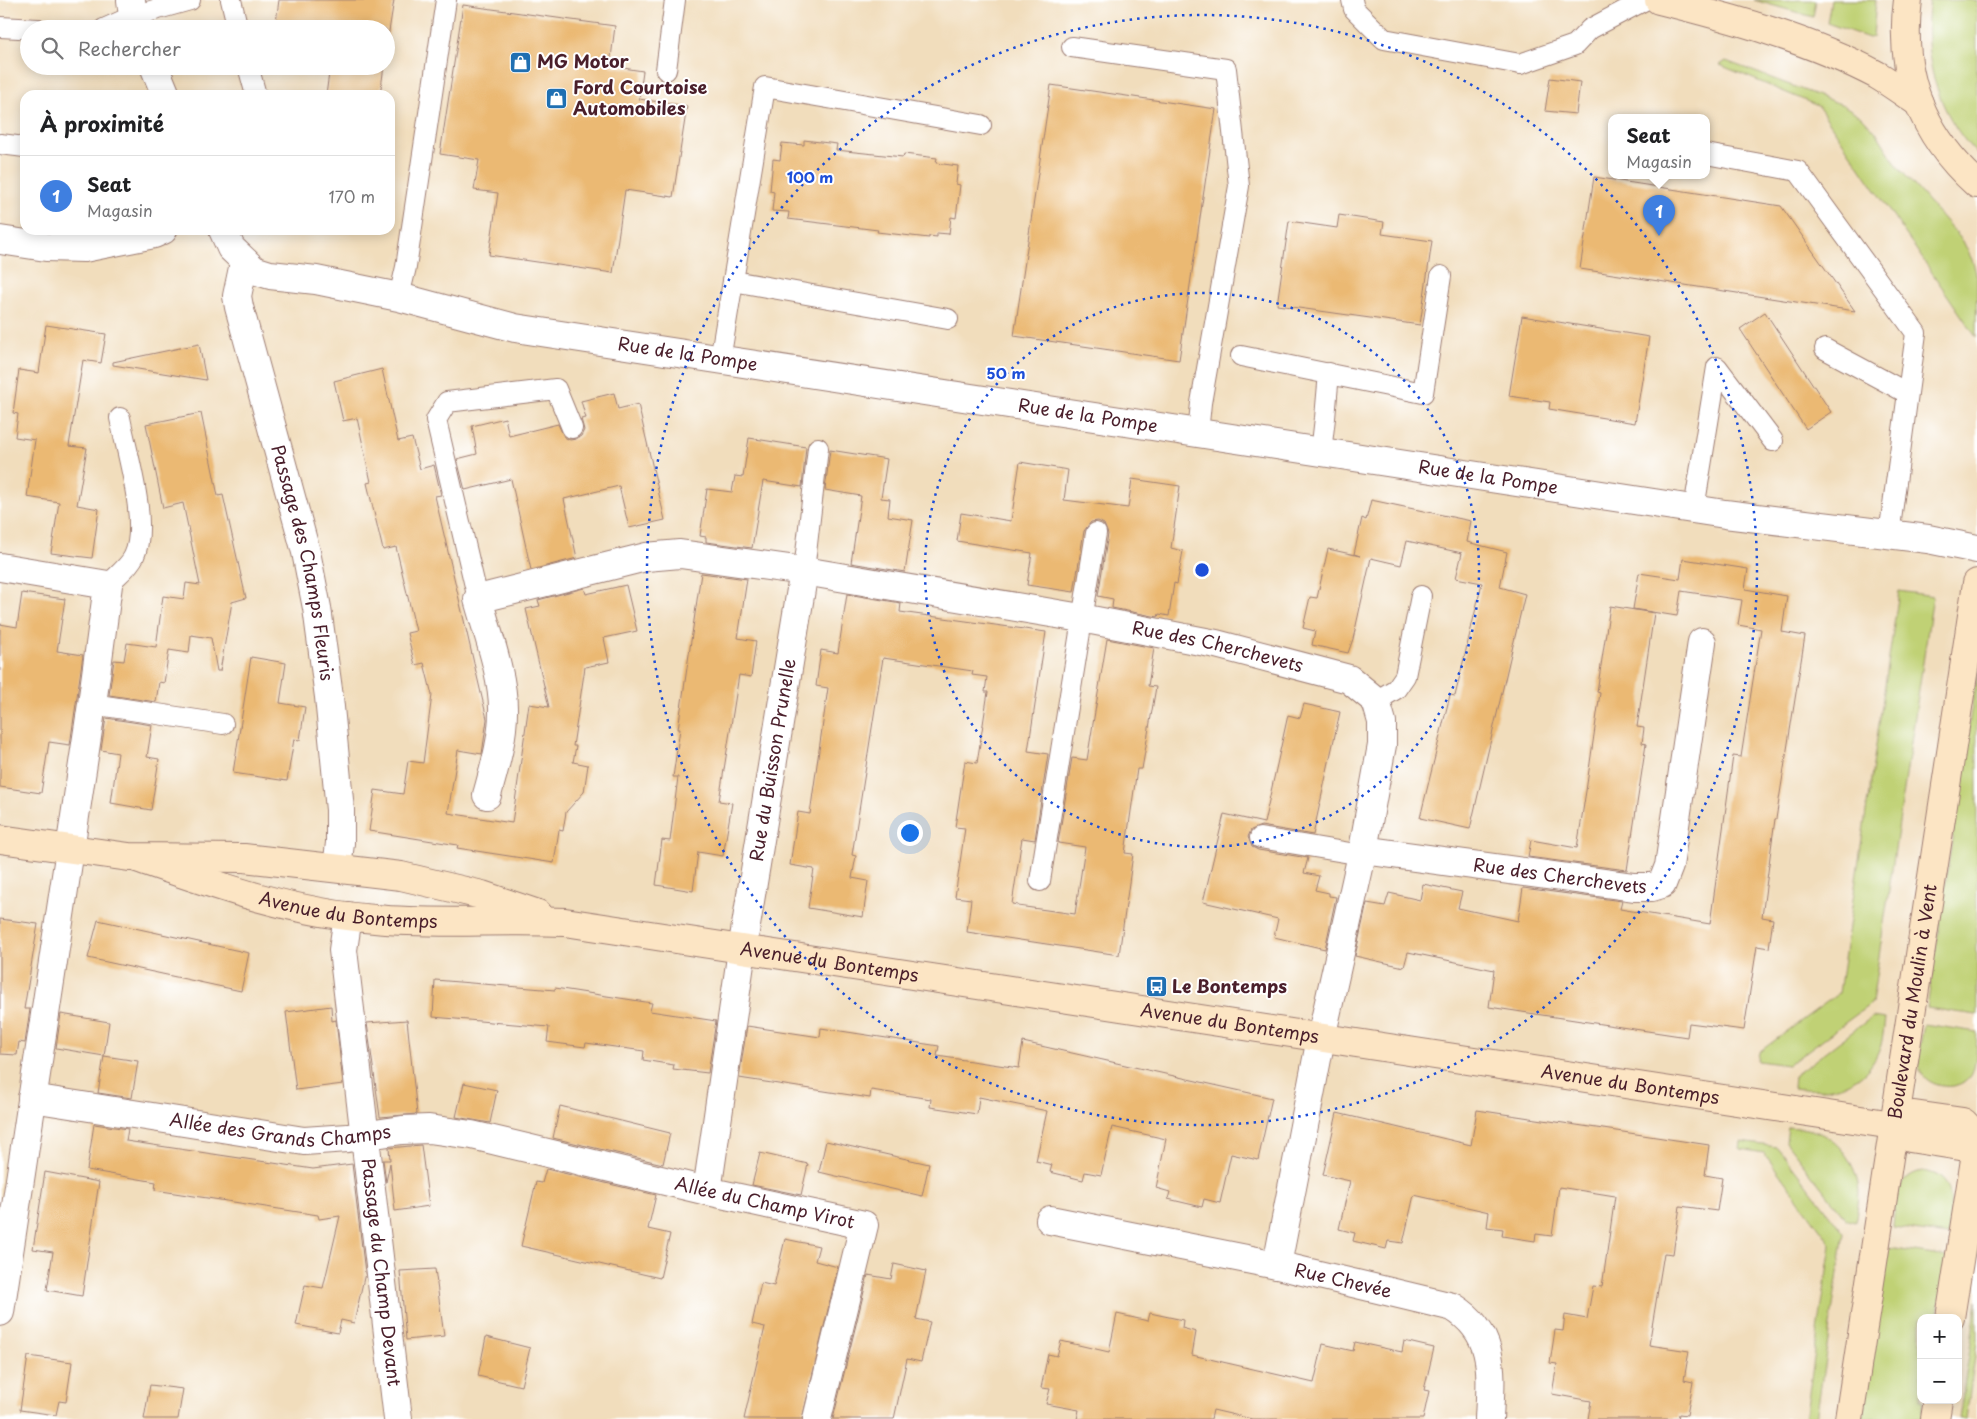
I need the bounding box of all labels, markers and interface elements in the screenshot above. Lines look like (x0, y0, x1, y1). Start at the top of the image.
search box (20, 20, 395, 75)
icon: search (38, 34, 66, 62)
text: Rechercher (78, 34, 181, 62)
place label: MG Motor (537, 47, 630, 74)
shop icon: MG Motor (509, 50, 533, 74)
place label: Ford Courtoise Automobiles (573, 73, 707, 121)
shop icon: Ford Courtoise Automobiles (545, 86, 569, 110)
text: À proximité (40, 107, 164, 139)
popup (1608, 114, 1710, 179)
text: Seat (1626, 121, 1671, 149)
text: Magasin (1626, 149, 1692, 173)
text: 100 m (787, 165, 833, 188)
text: Seat (87, 170, 131, 198)
text: 1 (52, 184, 60, 208)
text: 170 m (329, 184, 375, 208)
pin: 1 (1643, 195, 1675, 236)
text: Magasin (87, 198, 153, 222)
street label: Rue de la Pompe (616, 329, 760, 377)
text: 50 m (987, 361, 1025, 384)
street label: Rue de la Pompe (1016, 391, 1160, 439)
street label: Passage des Champs Fleuris (265, 441, 342, 683)
street label: Rue de la Pompe (1417, 452, 1560, 500)
centre of rings (1193, 561, 1211, 579)
street label: Rue des Cherchevets (1130, 613, 1307, 678)
street label: Rue du Buisson Prunelle (742, 656, 801, 863)
your location (897, 820, 923, 846)
street label: Rue des Cherchevets (1472, 850, 1647, 899)
street label: Boulevard du Moulin à Vent (1880, 882, 1943, 1121)
street label: Avenue du Bontemps (256, 883, 438, 934)
street label: Avenue du Bontemps (739, 934, 921, 988)
place label: Le Bontemps (1172, 972, 1287, 999)
bus stop icon: Le Bontemps (1144, 975, 1168, 999)
street label: Avenue du Bontemps (1139, 995, 1321, 1049)
street label: Avenue du Bontemps (1539, 1056, 1721, 1110)
street label: Allée des Grands Champs (168, 1105, 392, 1153)
street label: Passage du Champ Devant (356, 1157, 409, 1388)
street label: Allée du Champ Virot (672, 1169, 857, 1235)
street label: Rue Chevée (1292, 1255, 1395, 1304)
map controls (1917, 1314, 1962, 1404)
button: + (1917, 1314, 1962, 1359)
button: − (1917, 1359, 1962, 1404)

